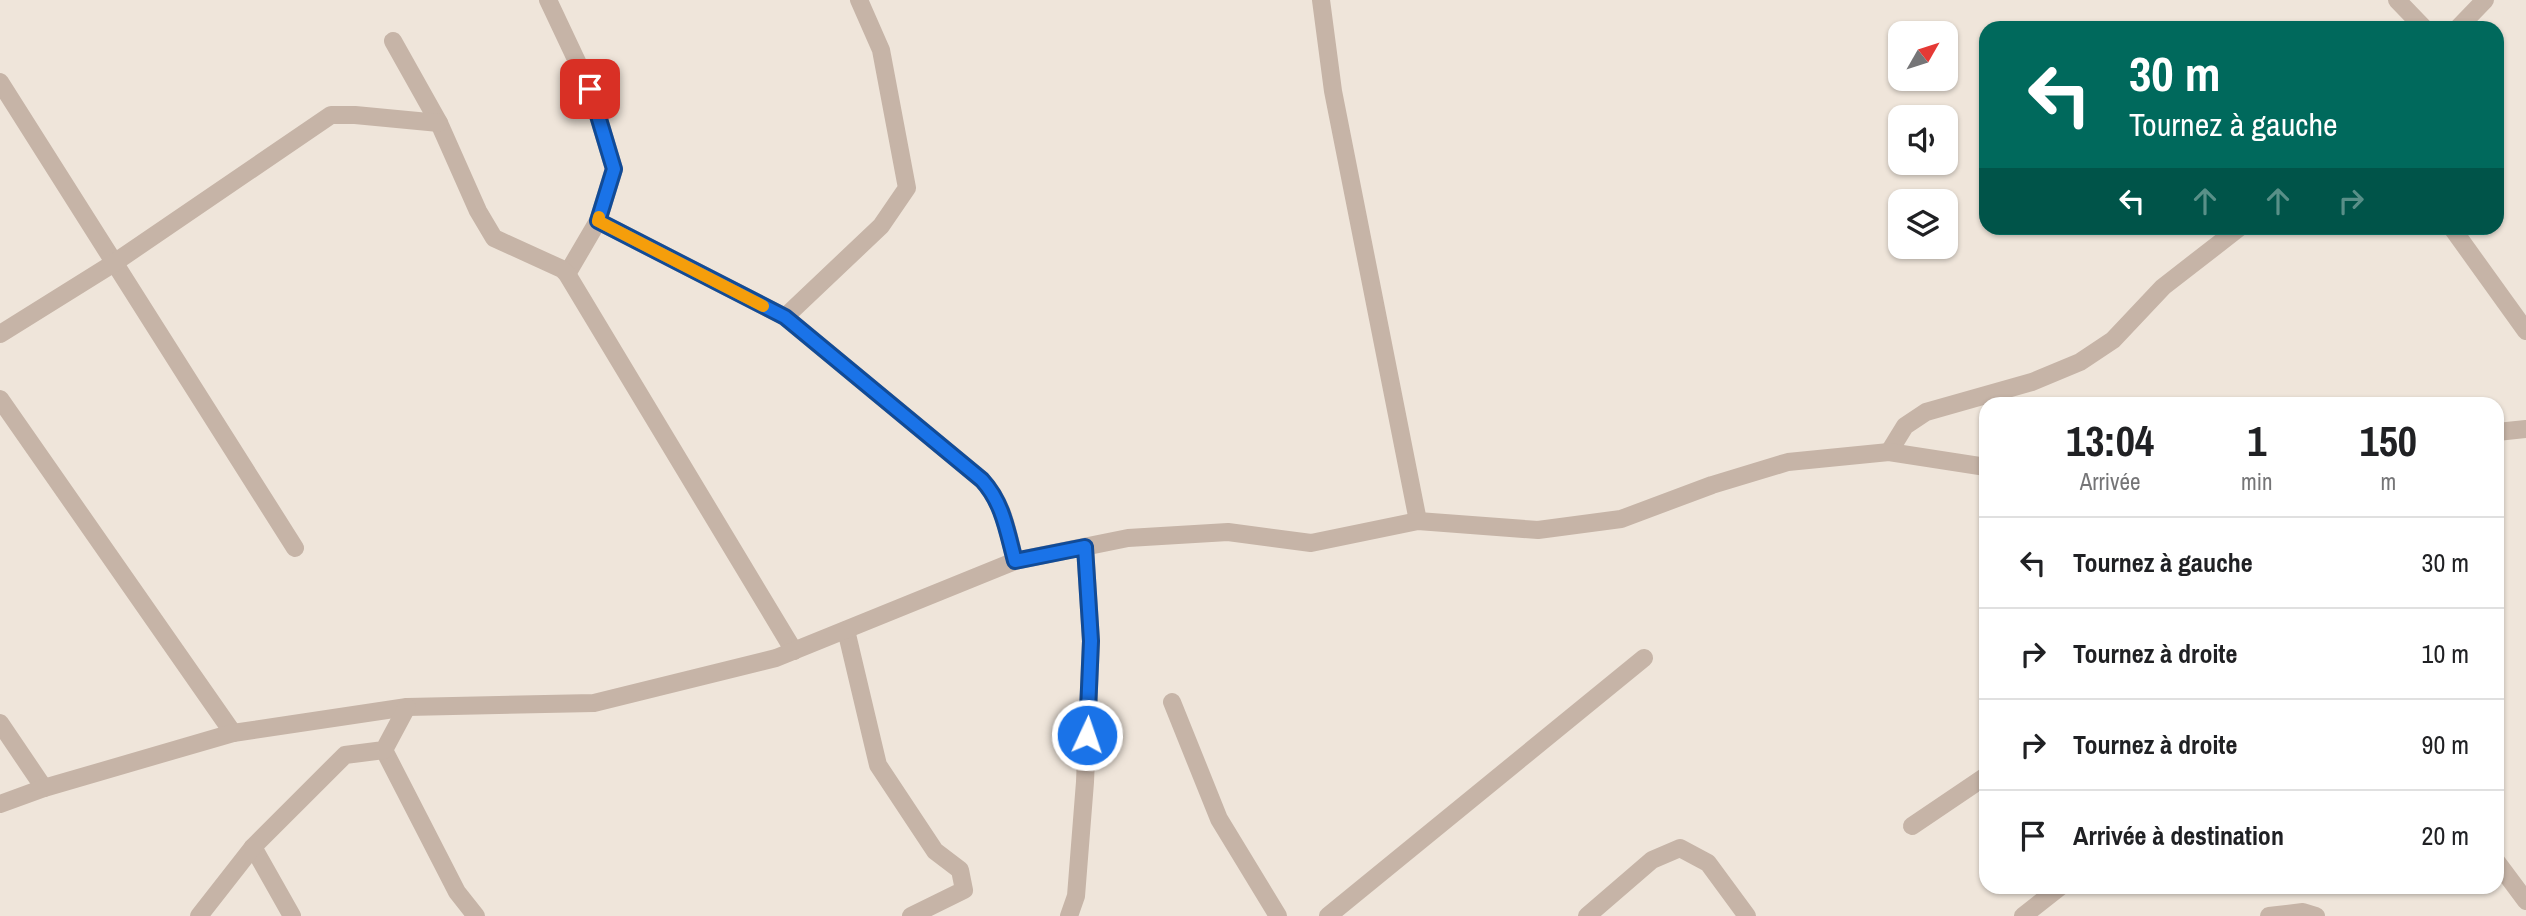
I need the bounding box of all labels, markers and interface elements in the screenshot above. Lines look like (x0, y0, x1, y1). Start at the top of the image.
north arrow (1888, 21, 1958, 91)
map controls (1888, 21, 1958, 259)
text: 30 m (2129, 40, 2221, 106)
icon: left (2014, 49, 2105, 140)
pin (560, 59, 620, 119)
icon: arrive (571, 70, 609, 108)
text: Tournez à gauche (2129, 103, 2338, 146)
button: sound (1888, 105, 1958, 175)
icon: left (2113, 182, 2151, 220)
icon: ahead (2186, 182, 2224, 220)
icon: ahead (2259, 182, 2297, 220)
icon: right (2332, 182, 2370, 220)
button: layers (1888, 189, 1958, 259)
text: 13:04 (2066, 413, 2154, 469)
text: 1 (2247, 413, 2266, 469)
text: 150 (2360, 413, 2417, 469)
text: Arrivée (2080, 466, 2140, 497)
text: min (2241, 466, 2273, 497)
text: m (2380, 466, 2396, 497)
icon: left (2014, 544, 2052, 582)
text: Tournez à gauche (2073, 545, 2253, 580)
text: 30 m (2422, 545, 2469, 580)
icon: right (2014, 635, 2052, 673)
text: Tournez à droite (2073, 636, 2237, 671)
text: 10 m (2422, 636, 2469, 671)
position arrow (1050, 698, 1124, 772)
icon: right (2014, 726, 2052, 764)
text: Tournez à droite (2073, 727, 2237, 762)
text: 90 m (2422, 727, 2469, 762)
icon: arrive (2014, 817, 2052, 855)
text: Arrivée à destination (2073, 818, 2284, 853)
text: 20 m (2422, 818, 2469, 853)

